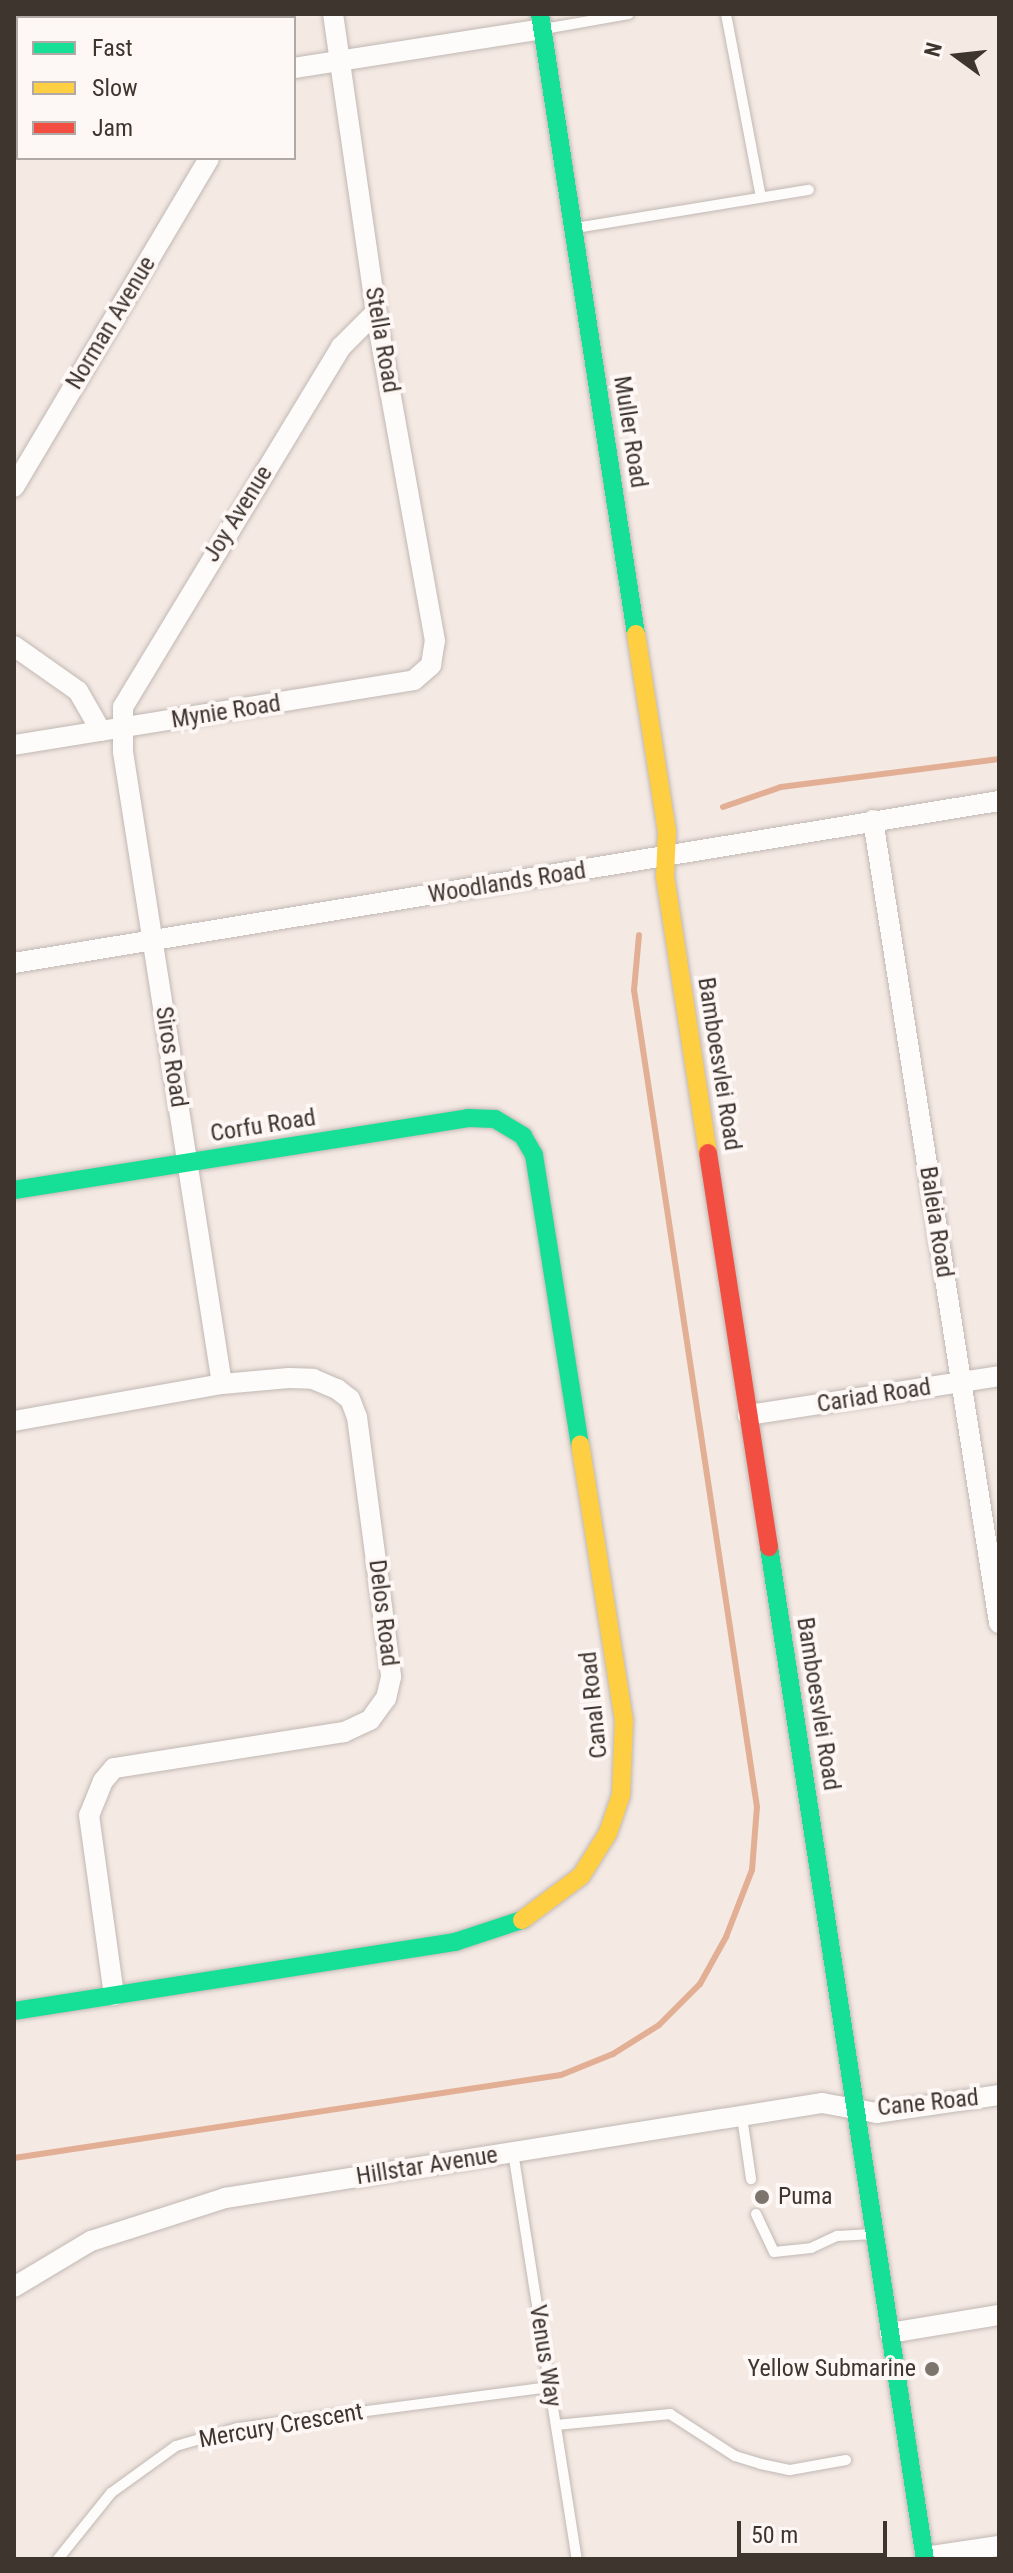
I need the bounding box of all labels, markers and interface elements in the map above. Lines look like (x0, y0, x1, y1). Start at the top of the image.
legend (16, 16, 296, 160)
north arrow (917, 16, 997, 96)
text: Fast (92, 34, 133, 62)
text: N (920, 40, 947, 59)
text: Slow (92, 74, 138, 102)
text: Jam (92, 114, 133, 142)
street label: Norman Avenue (60, 251, 162, 395)
street label: Stella Road (359, 285, 405, 395)
street label: Muller Road (607, 374, 653, 490)
street label: Joy Avenue (197, 461, 279, 567)
street label: Mynie Road (169, 689, 283, 735)
street label: Woodlands Road (426, 856, 588, 910)
street label: Bamboesvlei Road (691, 975, 747, 1153)
street label: Siros Road (149, 1005, 193, 1109)
street label: Corfu Road (208, 1103, 318, 1149)
street label: Baleia Road (913, 1164, 959, 1280)
street label: Cariad Road (815, 1373, 933, 1419)
street label: Delos Road (362, 1558, 404, 1668)
street label: Bamboesvlei Road (790, 1615, 846, 1793)
street label: Canal Road (574, 1650, 614, 1760)
street label: Cane Road (876, 2083, 980, 2123)
street label: Hillstar Avenue (354, 2141, 500, 2191)
place label: Puma (778, 2183, 832, 2211)
marker: Puma (753, 2188, 771, 2206)
street label: Venus Way (523, 2303, 567, 2409)
place label: Yellow Submarine (748, 2355, 916, 2383)
marker: Yellow Submarine (923, 2360, 941, 2378)
street label: Mercury Crescent (197, 2397, 365, 2455)
scale bar (741, 2505, 891, 2555)
text: 50 m (751, 2521, 798, 2549)

